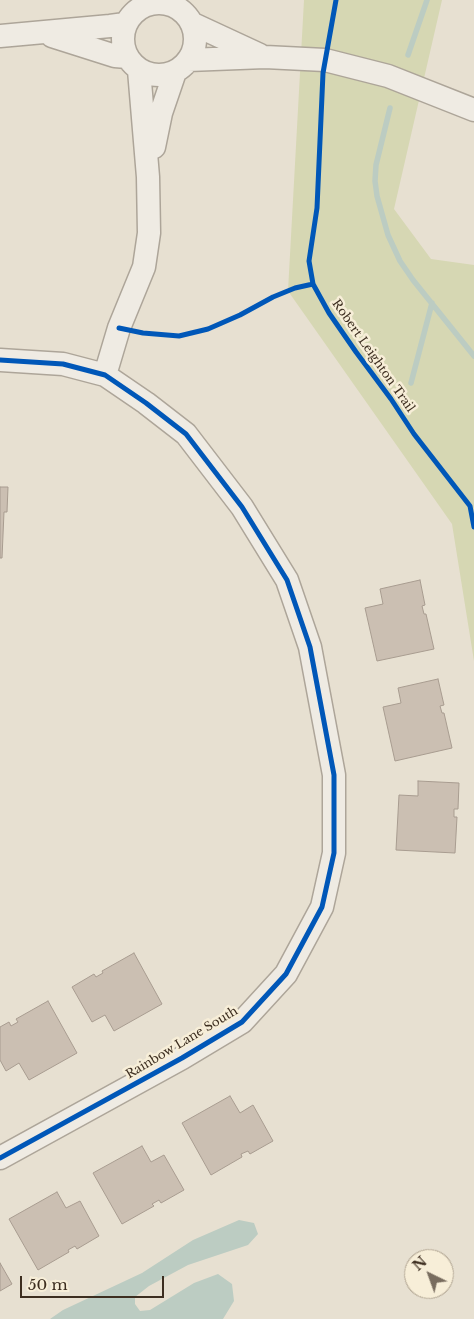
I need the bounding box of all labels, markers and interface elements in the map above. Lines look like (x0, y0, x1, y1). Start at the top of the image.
street label: Robert Leighton Trail (329, 297, 417, 415)
street label: Rainbow Lane South (123, 1004, 241, 1082)
north arrow (404, 1249, 454, 1299)
text: N (409, 1253, 431, 1275)
scale bar (22, 1266, 166, 1298)
text: 50 m (28, 1275, 68, 1294)

